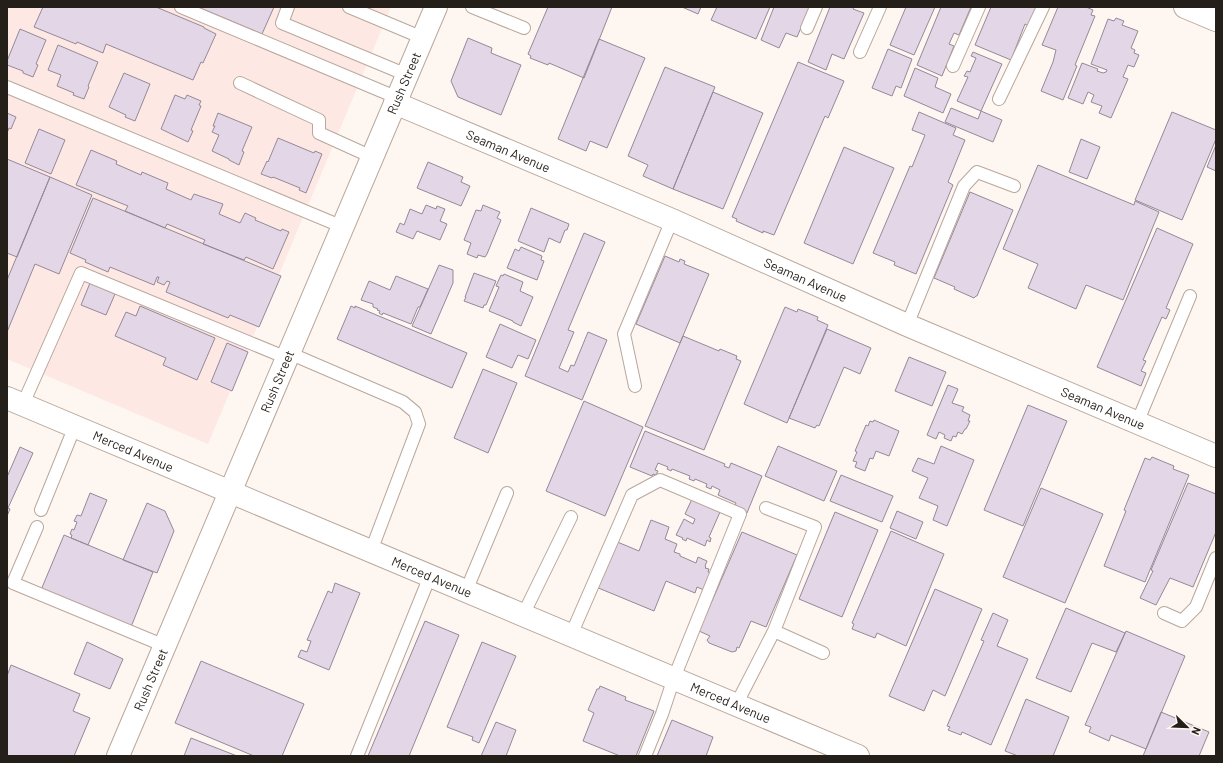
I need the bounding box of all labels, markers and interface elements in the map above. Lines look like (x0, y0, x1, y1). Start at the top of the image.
street label: Rush Street (383, 49, 424, 117)
street label: Seaman Avenue (464, 126, 553, 176)
street label: Seaman Avenue (761, 254, 850, 305)
street label: Rush Street (257, 348, 297, 415)
street label: Seaman Avenue (1059, 383, 1147, 433)
street label: Merced Avenue (91, 427, 176, 475)
street label: Merced Avenue (389, 553, 475, 601)
street label: Rush Street (130, 646, 171, 713)
street label: Merced Avenue (688, 678, 773, 726)
north arrow (1167, 707, 1207, 747)
text: N (1189, 725, 1204, 737)

